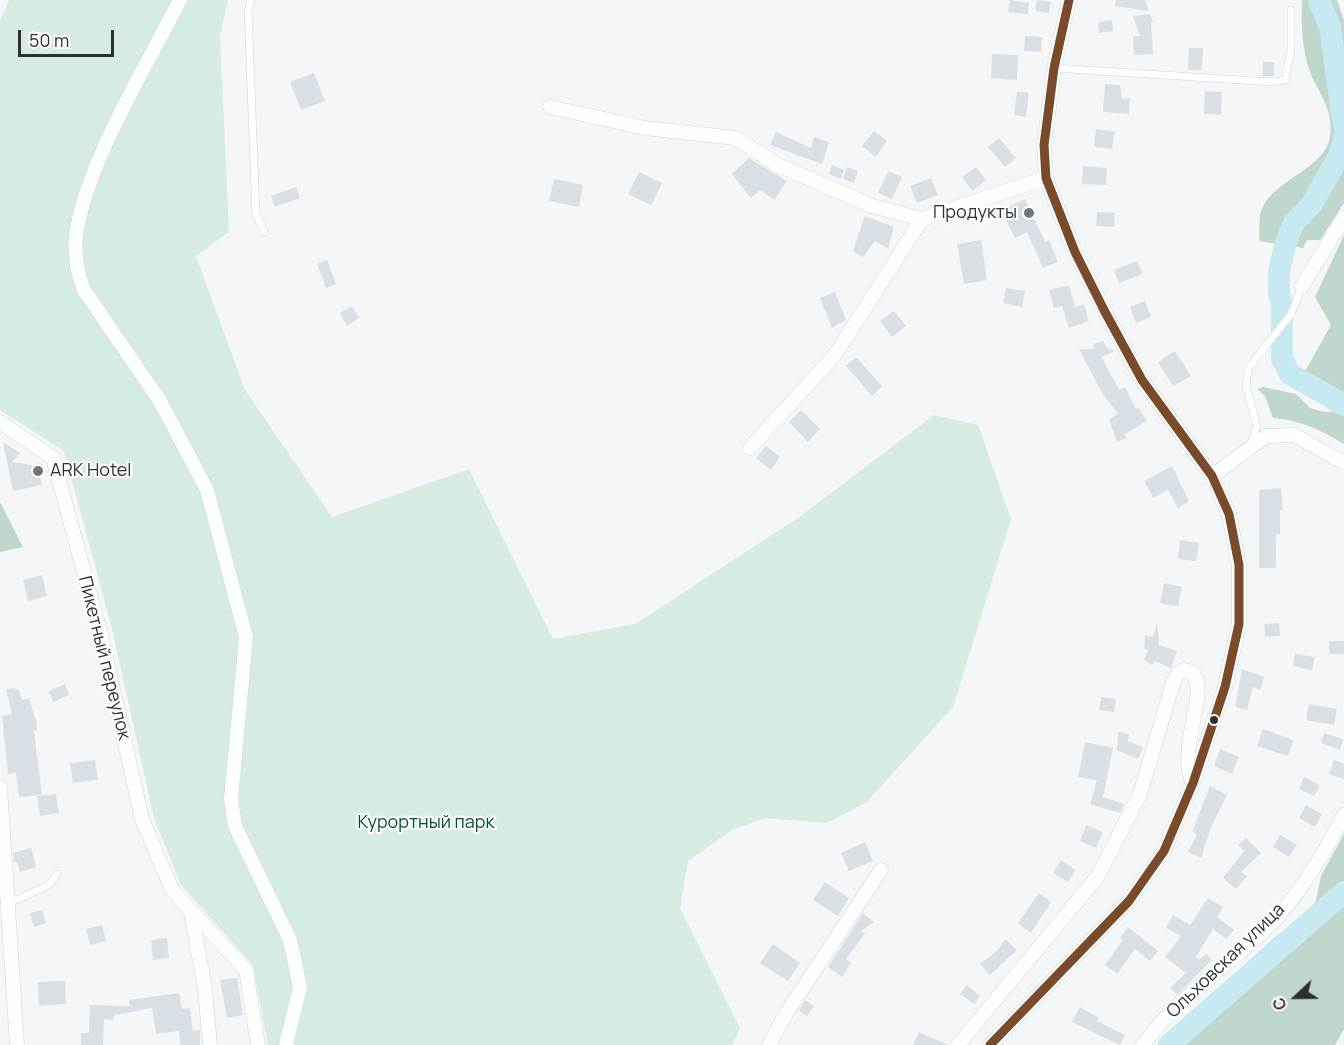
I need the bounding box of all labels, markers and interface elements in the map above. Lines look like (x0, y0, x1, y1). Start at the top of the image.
scale bar (21, 18, 117, 56)
text: 50 m (29, 28, 69, 52)
place label: Продукты (933, 202, 1017, 224)
marker: Продукты (1022, 206, 1036, 220)
place label: ARK Hotel (50, 460, 132, 482)
marker: ARK Hotel (31, 464, 45, 478)
street label: Пикетный переулок (73, 574, 135, 742)
unlabelled marker (1208, 714, 1220, 726)
park label: Курортный парк (358, 812, 494, 834)
street label: Ольховская улица (1162, 899, 1290, 1023)
north arrow (1266, 967, 1326, 1027)
text: С (1267, 994, 1292, 1013)

